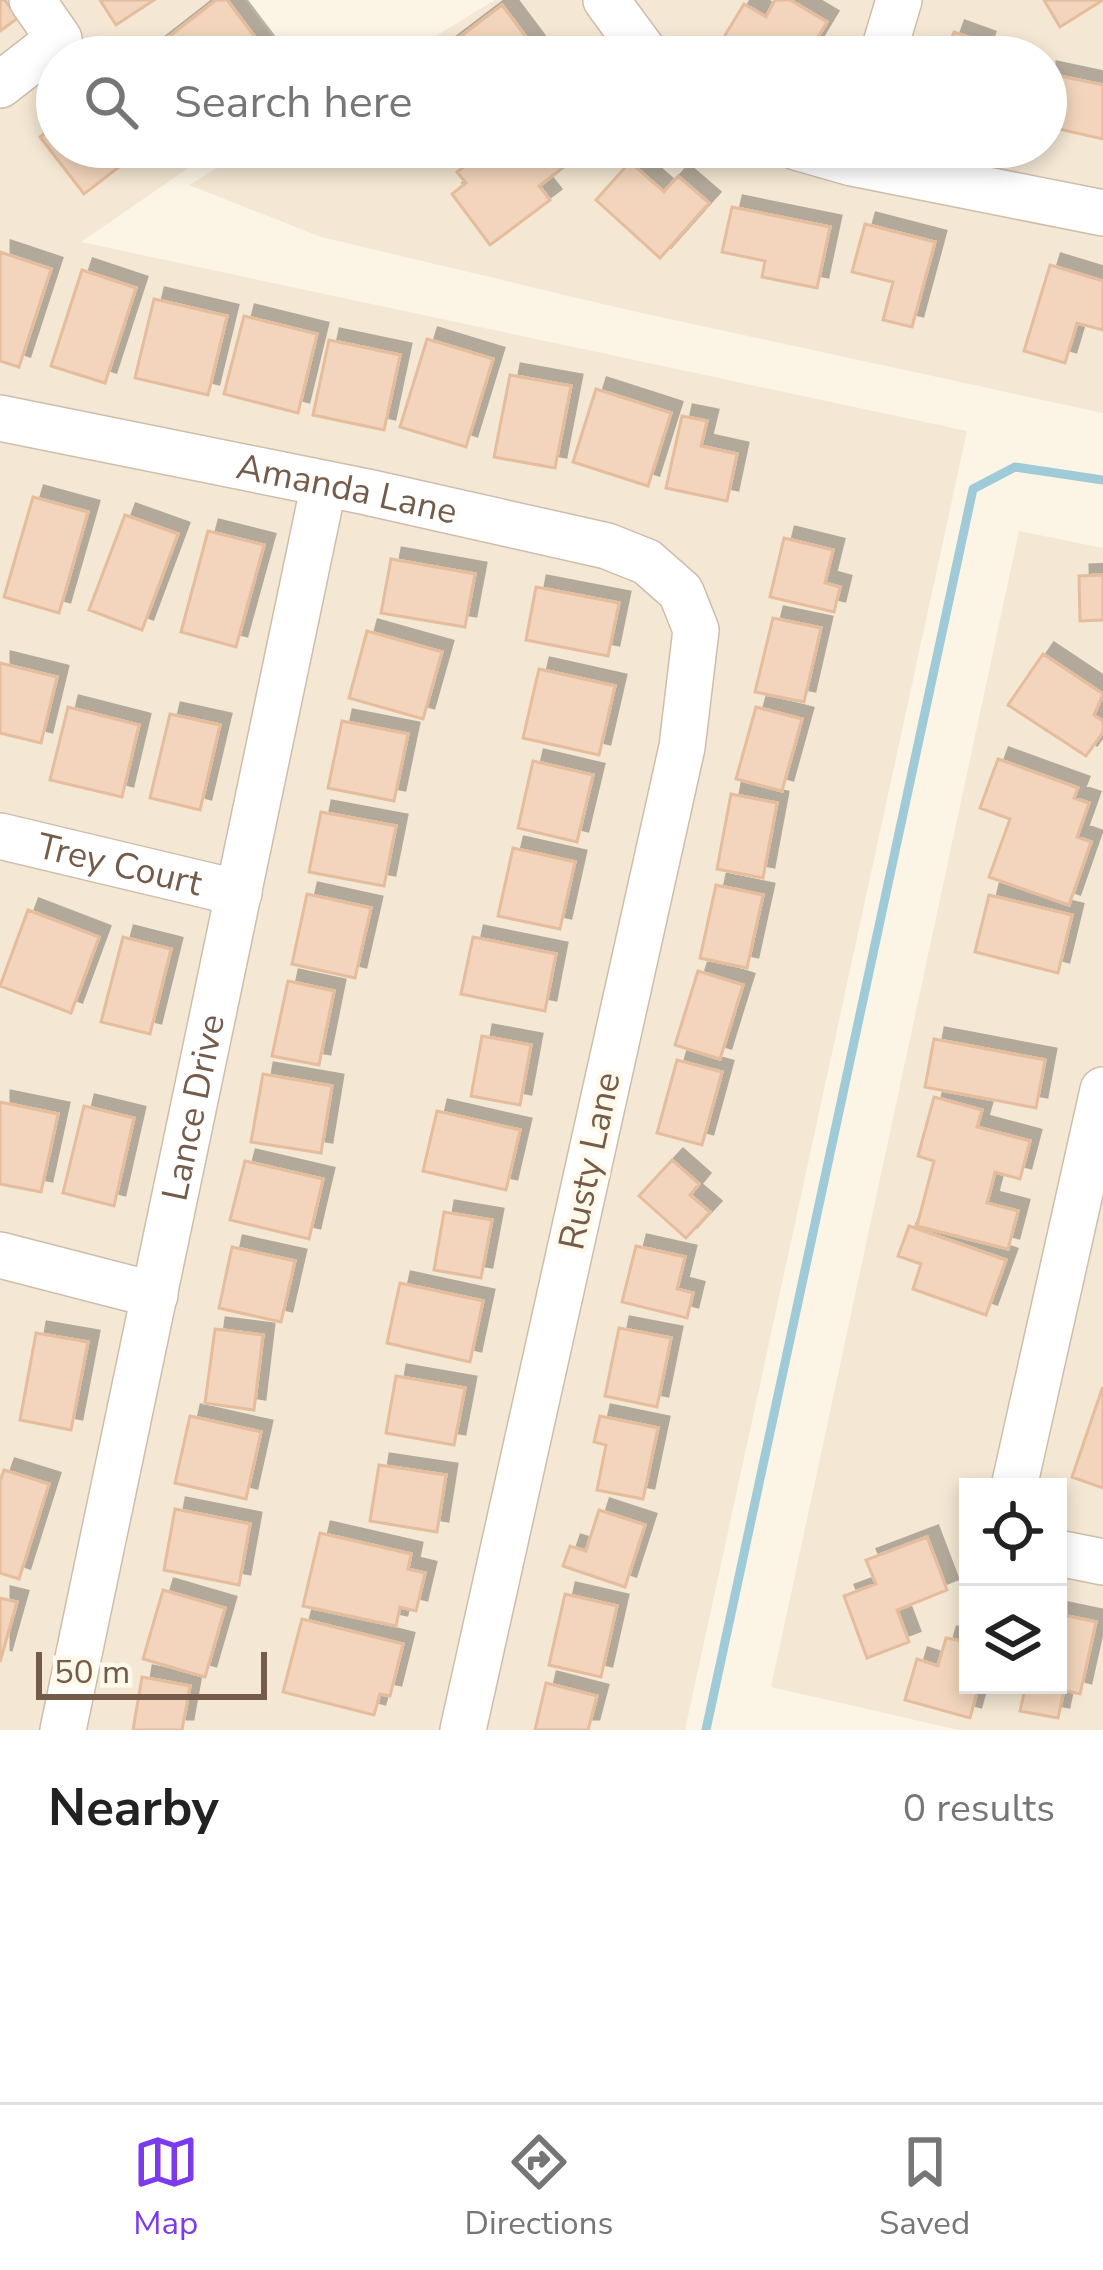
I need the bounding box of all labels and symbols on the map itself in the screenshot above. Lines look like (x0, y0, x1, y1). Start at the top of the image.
street label: Amanda Lane (232, 442, 462, 536)
street label: Trey Court (32, 821, 207, 908)
street label: Lance Drive (150, 1010, 237, 1205)
street label: Rusty Lane (547, 1068, 633, 1254)
scale bar (36, 1646, 267, 1699)

